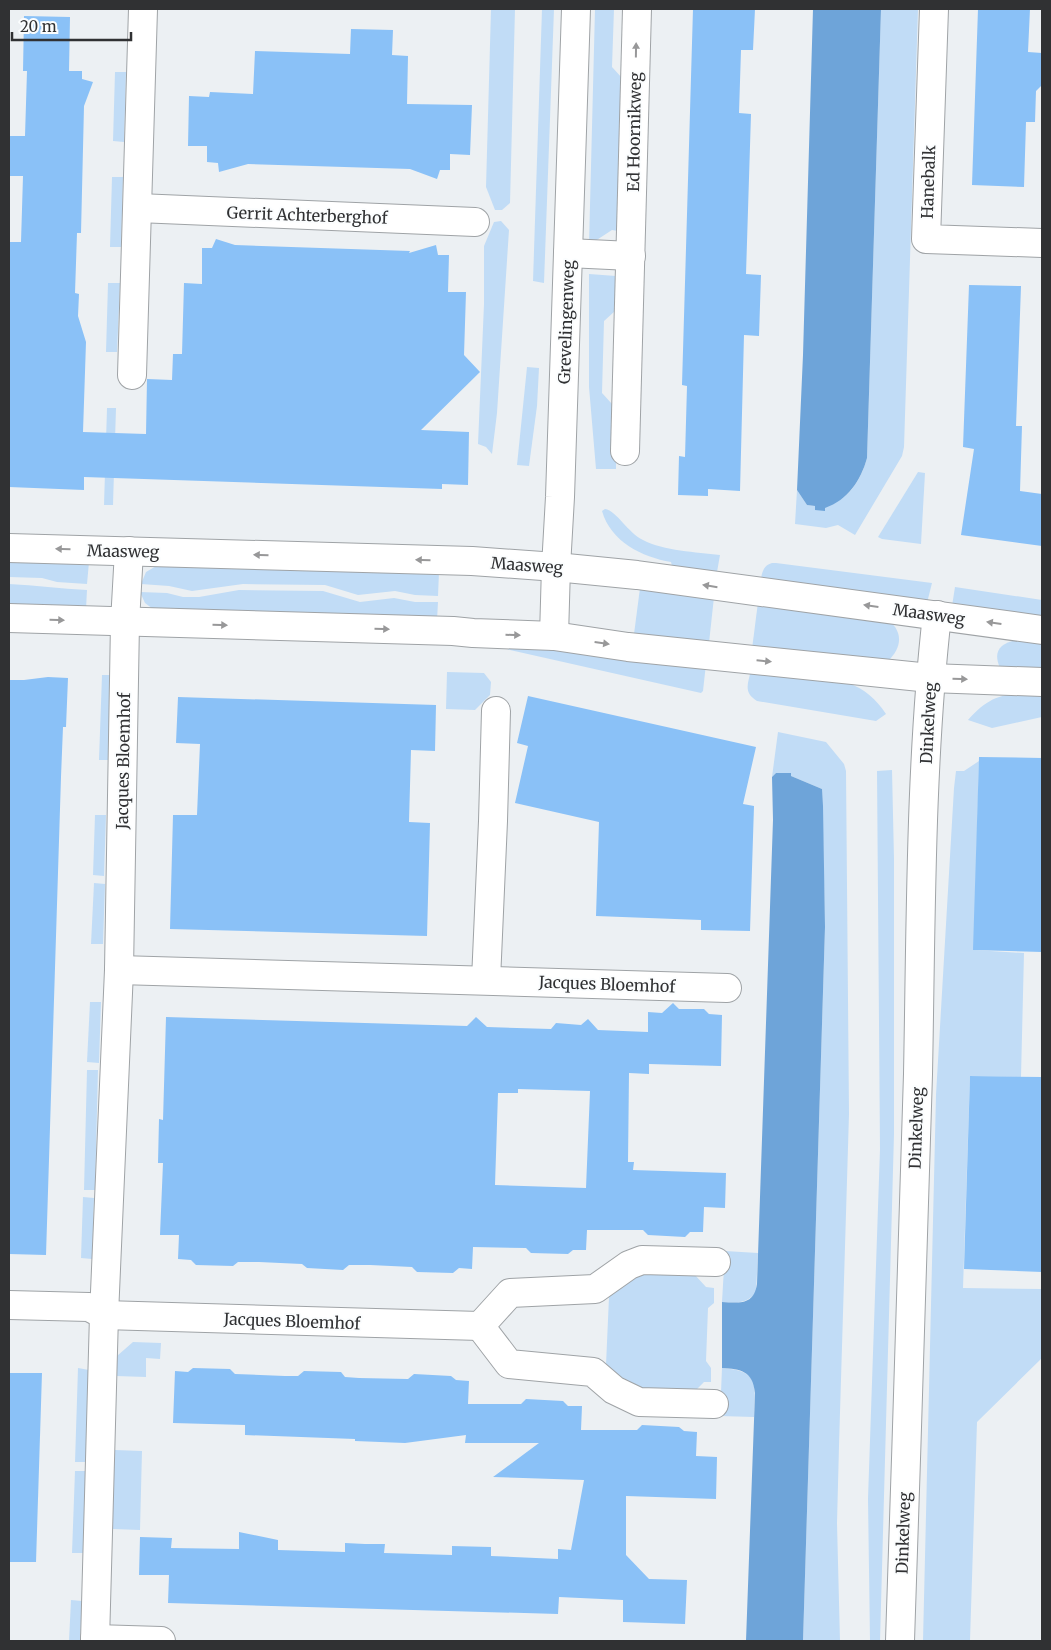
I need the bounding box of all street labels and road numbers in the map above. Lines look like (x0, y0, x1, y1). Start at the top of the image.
street label: Ed Hoornikweg (623, 72, 645, 192)
street label: Hanebalk (917, 144, 939, 219)
street label: Gerrit Achterberghof (226, 202, 389, 228)
street label: Grevelingenweg (554, 259, 578, 384)
street label: Maasweg (87, 540, 160, 562)
street label: Maasweg (490, 552, 564, 578)
street label: Maasweg (892, 599, 967, 629)
street label: Dinkelweg (916, 681, 940, 765)
street label: Jacques Bloemhof (112, 692, 134, 831)
street label: Jacques Bloemhof (537, 972, 677, 996)
street label: Dinkelweg (905, 1086, 927, 1169)
street label: Jacques Bloemhof (222, 1309, 362, 1333)
street label: Dinkelweg (892, 1491, 914, 1574)

